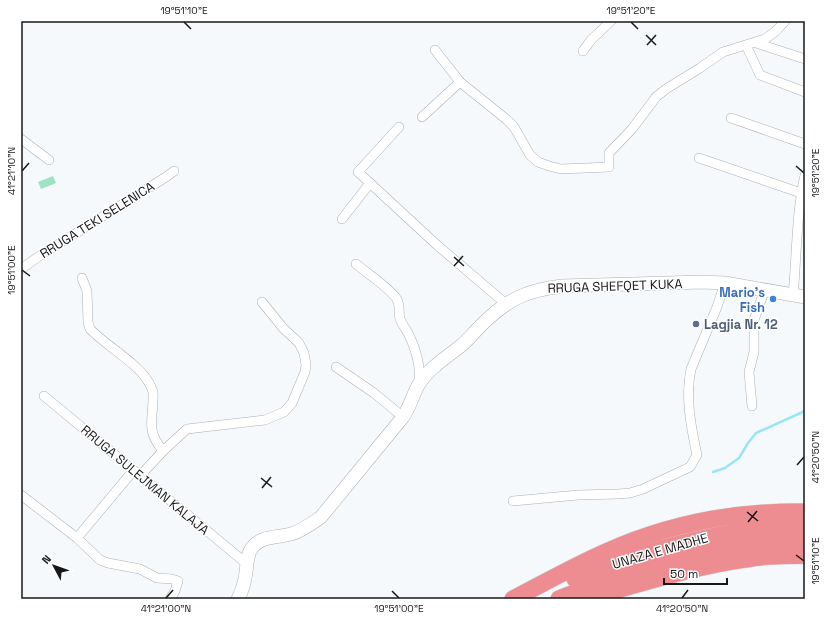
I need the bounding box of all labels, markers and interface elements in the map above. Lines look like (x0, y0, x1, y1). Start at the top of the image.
text: 19°51'10"E (160, 4, 208, 17)
text: 19°51'20"E (607, 4, 656, 17)
text: 41°21'10"N (5, 147, 18, 195)
text: 19°51'20"E (809, 148, 822, 197)
street label: RRUGA TEKI SELENICA (37, 178, 157, 262)
text: 19°51'00"E (5, 245, 18, 295)
street label: RRUGA SHEFQET KUKA (547, 275, 683, 297)
place label: Mario's Fish (719, 284, 765, 316)
marker: Mario's Fish (768, 294, 778, 304)
place label: Lagjia Nr. 12 (704, 316, 778, 333)
marker: Lagjia Nr. 12 (691, 319, 701, 329)
street label: RRUGA SULEJMAN KALAJA (77, 421, 213, 539)
text: 41°20'50"N (809, 431, 822, 483)
street label: UNAZA E MADHE (610, 529, 710, 573)
text: 19°51'10"E (809, 537, 822, 585)
north arrow (34, 546, 74, 586)
text: N (39, 552, 54, 567)
scale bar (664, 560, 727, 586)
text: 50 m (670, 566, 698, 582)
text: 41°21'00"N (141, 602, 191, 615)
text: 19°51'00"E (374, 602, 424, 615)
text: 41°20'50"N (656, 602, 708, 615)

